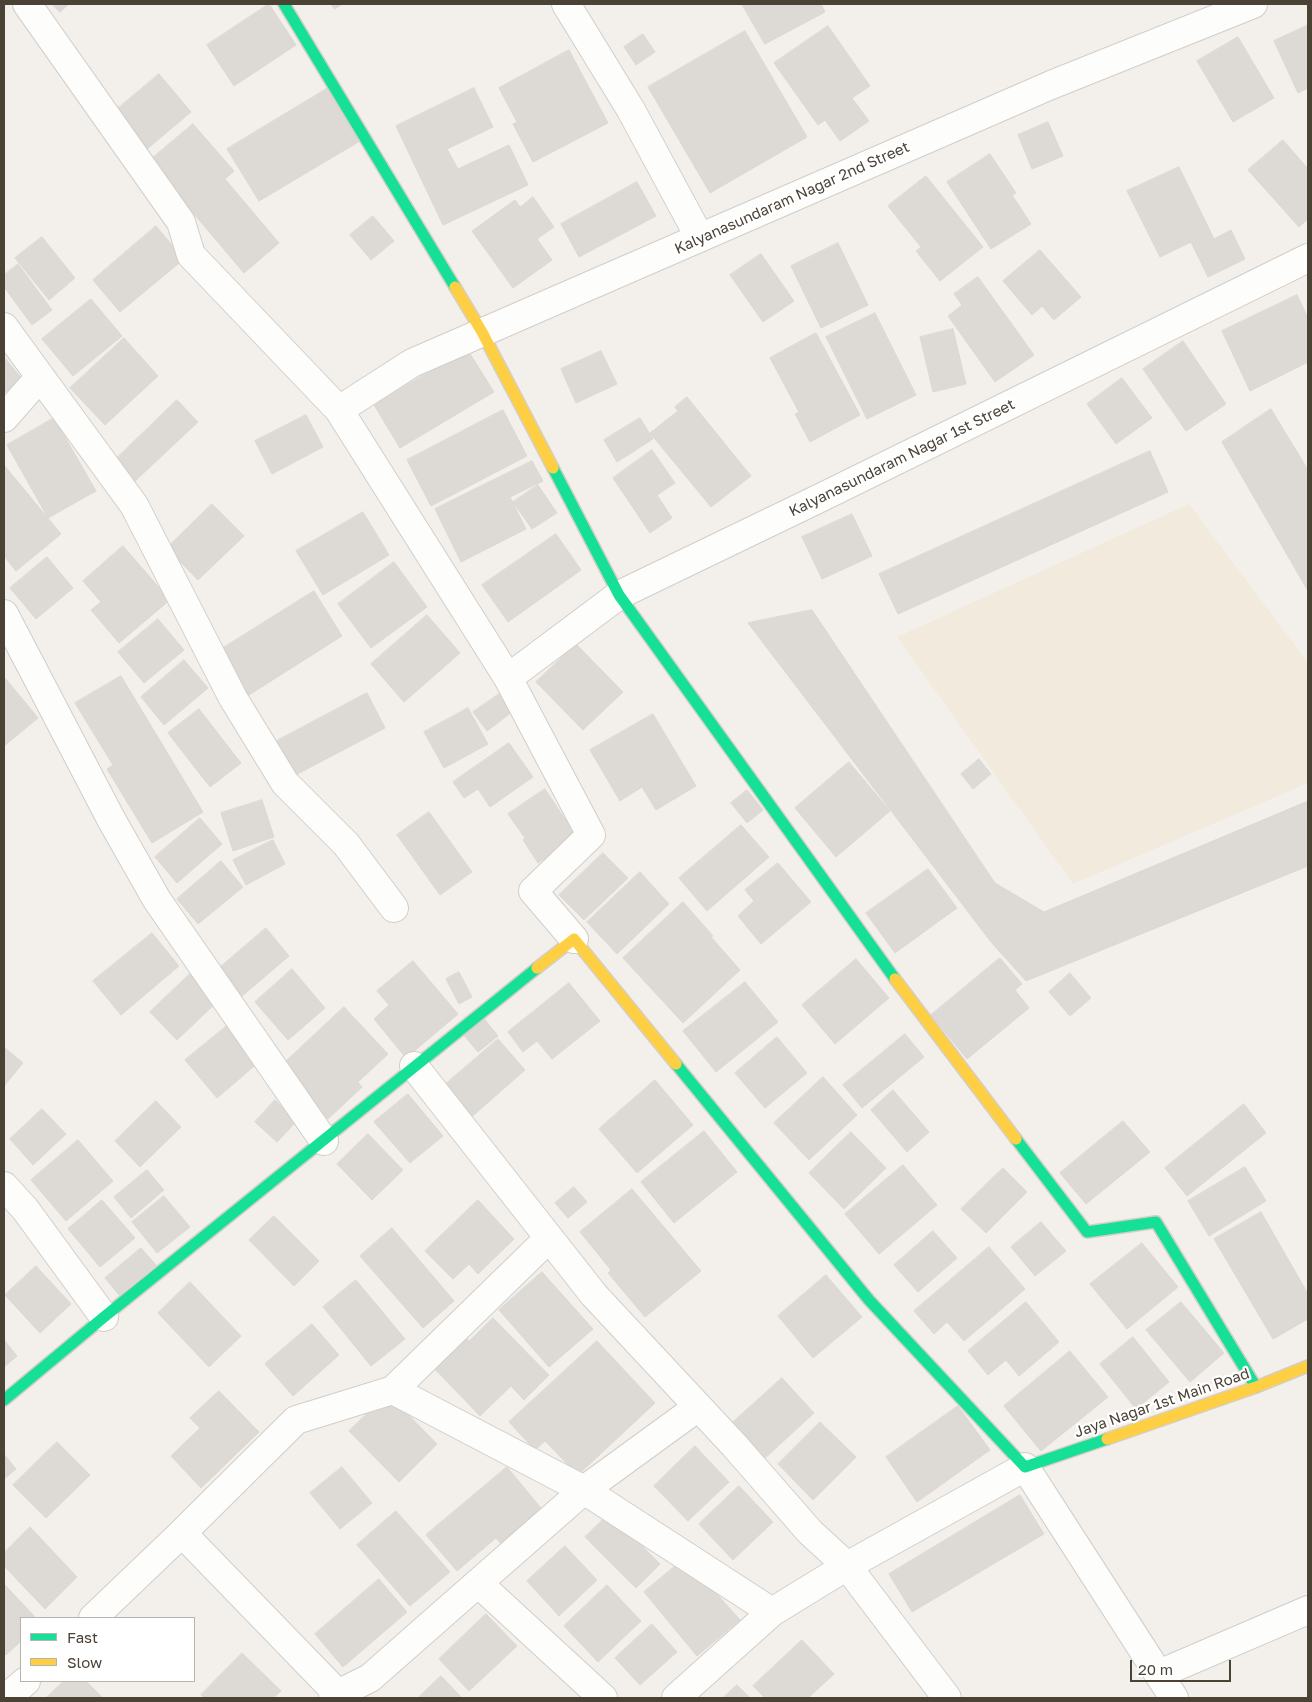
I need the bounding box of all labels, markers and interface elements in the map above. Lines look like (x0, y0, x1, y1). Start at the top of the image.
street label: Kalyanasundaram Nagar 2nd Street (672, 138, 912, 258)
street label: Kalyanasundaram Nagar 1st Street (786, 395, 1018, 521)
street label: Jaya Nagar 1st Main Road (1072, 1365, 1252, 1441)
legend (20, 1617, 195, 1682)
text: Fast (67, 1628, 98, 1646)
scale bar (1132, 1650, 1233, 1682)
text: Slow (67, 1653, 102, 1671)
text: 20 m (1138, 1660, 1173, 1678)

